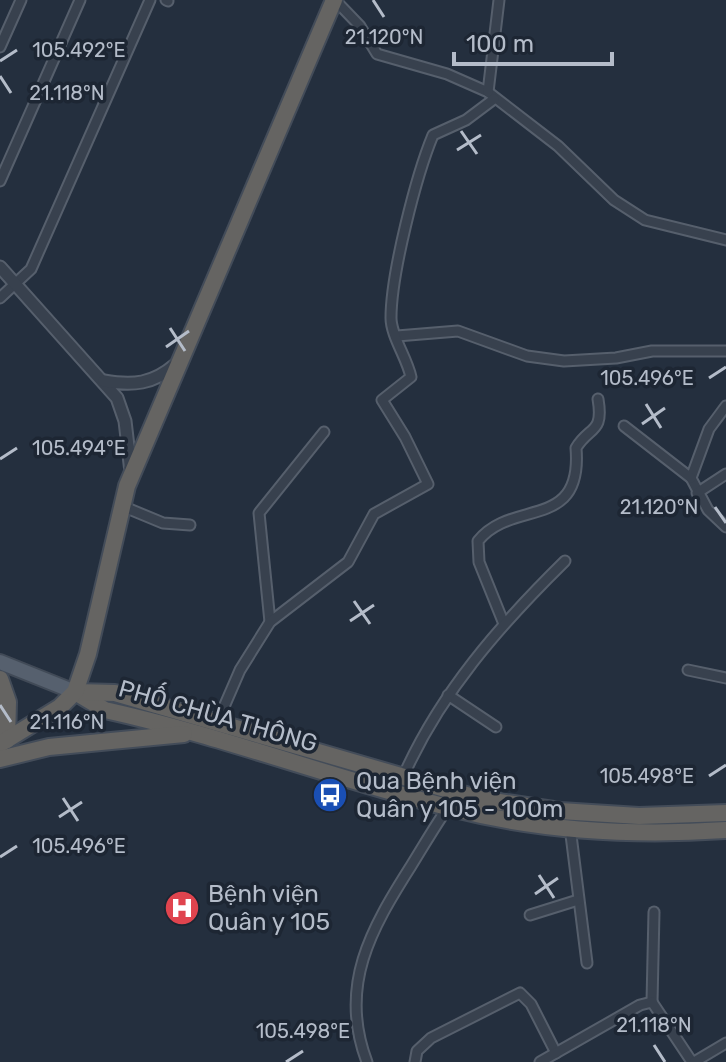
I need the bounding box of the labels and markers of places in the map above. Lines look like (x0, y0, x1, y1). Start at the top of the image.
place label: Qua Bệnh viện Quân y 105 - 100m (356, 767, 563, 823)
bus stop icon: Qua Bệnh viện Quân y 105 - 100m (311, 776, 349, 814)
place label: Bệnh viện Quân y 105 (208, 880, 330, 936)
hospital icon: Bệnh viện Quân y 105 (163, 889, 201, 927)

